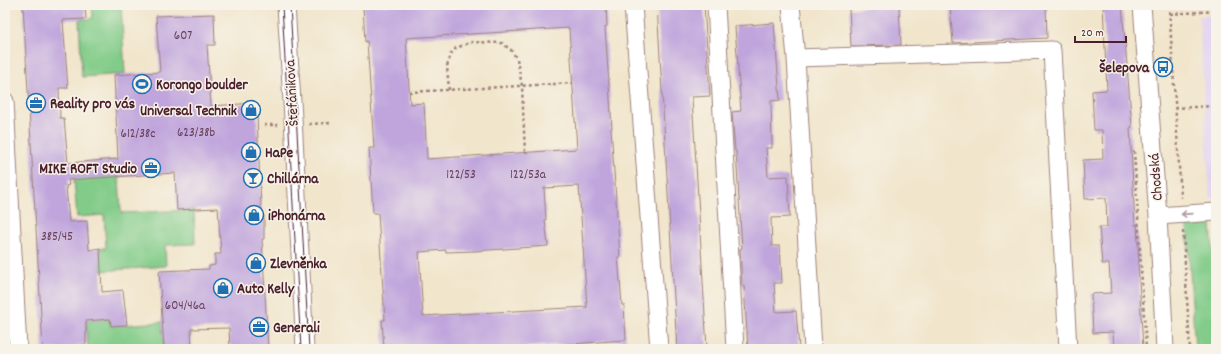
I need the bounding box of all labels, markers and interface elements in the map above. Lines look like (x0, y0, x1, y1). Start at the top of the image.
scale bar (1075, 18, 1126, 44)
text: 20 m (1081, 25, 1104, 42)
house number: 607 (174, 27, 192, 46)
bus stop icon: Šelepova (1152, 56, 1174, 78)
street label: Štefánikova (280, 58, 306, 127)
place label: Šelepova (1099, 58, 1150, 80)
sports icon: Korongo boulder (131, 73, 153, 95)
place label: Korongo boulder (156, 75, 248, 97)
office icon: Reality pro vás (25, 92, 47, 114)
place label: Reality pro vás (50, 94, 135, 116)
shop icon: Universal Technik (240, 99, 262, 121)
place label: Universal Technik (140, 101, 237, 123)
house number: 623/38b (177, 124, 215, 143)
house number: 612/38c (121, 125, 155, 144)
shop icon: HaPe (240, 141, 262, 163)
place label: HaPe (265, 143, 294, 165)
street label: Chodská (1144, 152, 1170, 202)
office icon: MIKE ROFT Studio (140, 157, 162, 179)
place label: MIKE ROFT Studio (39, 159, 137, 181)
house number: 122/53 (446, 166, 476, 185)
house number: 122/53a (510, 166, 547, 185)
bar icon: Chillárna (242, 167, 264, 189)
place label: Chillárna (267, 169, 319, 191)
shop icon: iPhonárna (243, 204, 265, 226)
place label: iPhonárna (268, 206, 326, 228)
one-way arrow (1181, 211, 1194, 218)
house number: 385/45 (41, 228, 73, 247)
shop icon: Zlevněnka (245, 252, 267, 274)
place label: Zlevněnka (270, 254, 328, 276)
shop icon: Auto Kelly (212, 277, 234, 299)
place label: Auto Kelly (237, 279, 295, 301)
house number: 604/46a (165, 297, 206, 316)
office icon: Generali (248, 316, 270, 338)
place label: Generali (273, 318, 320, 340)

